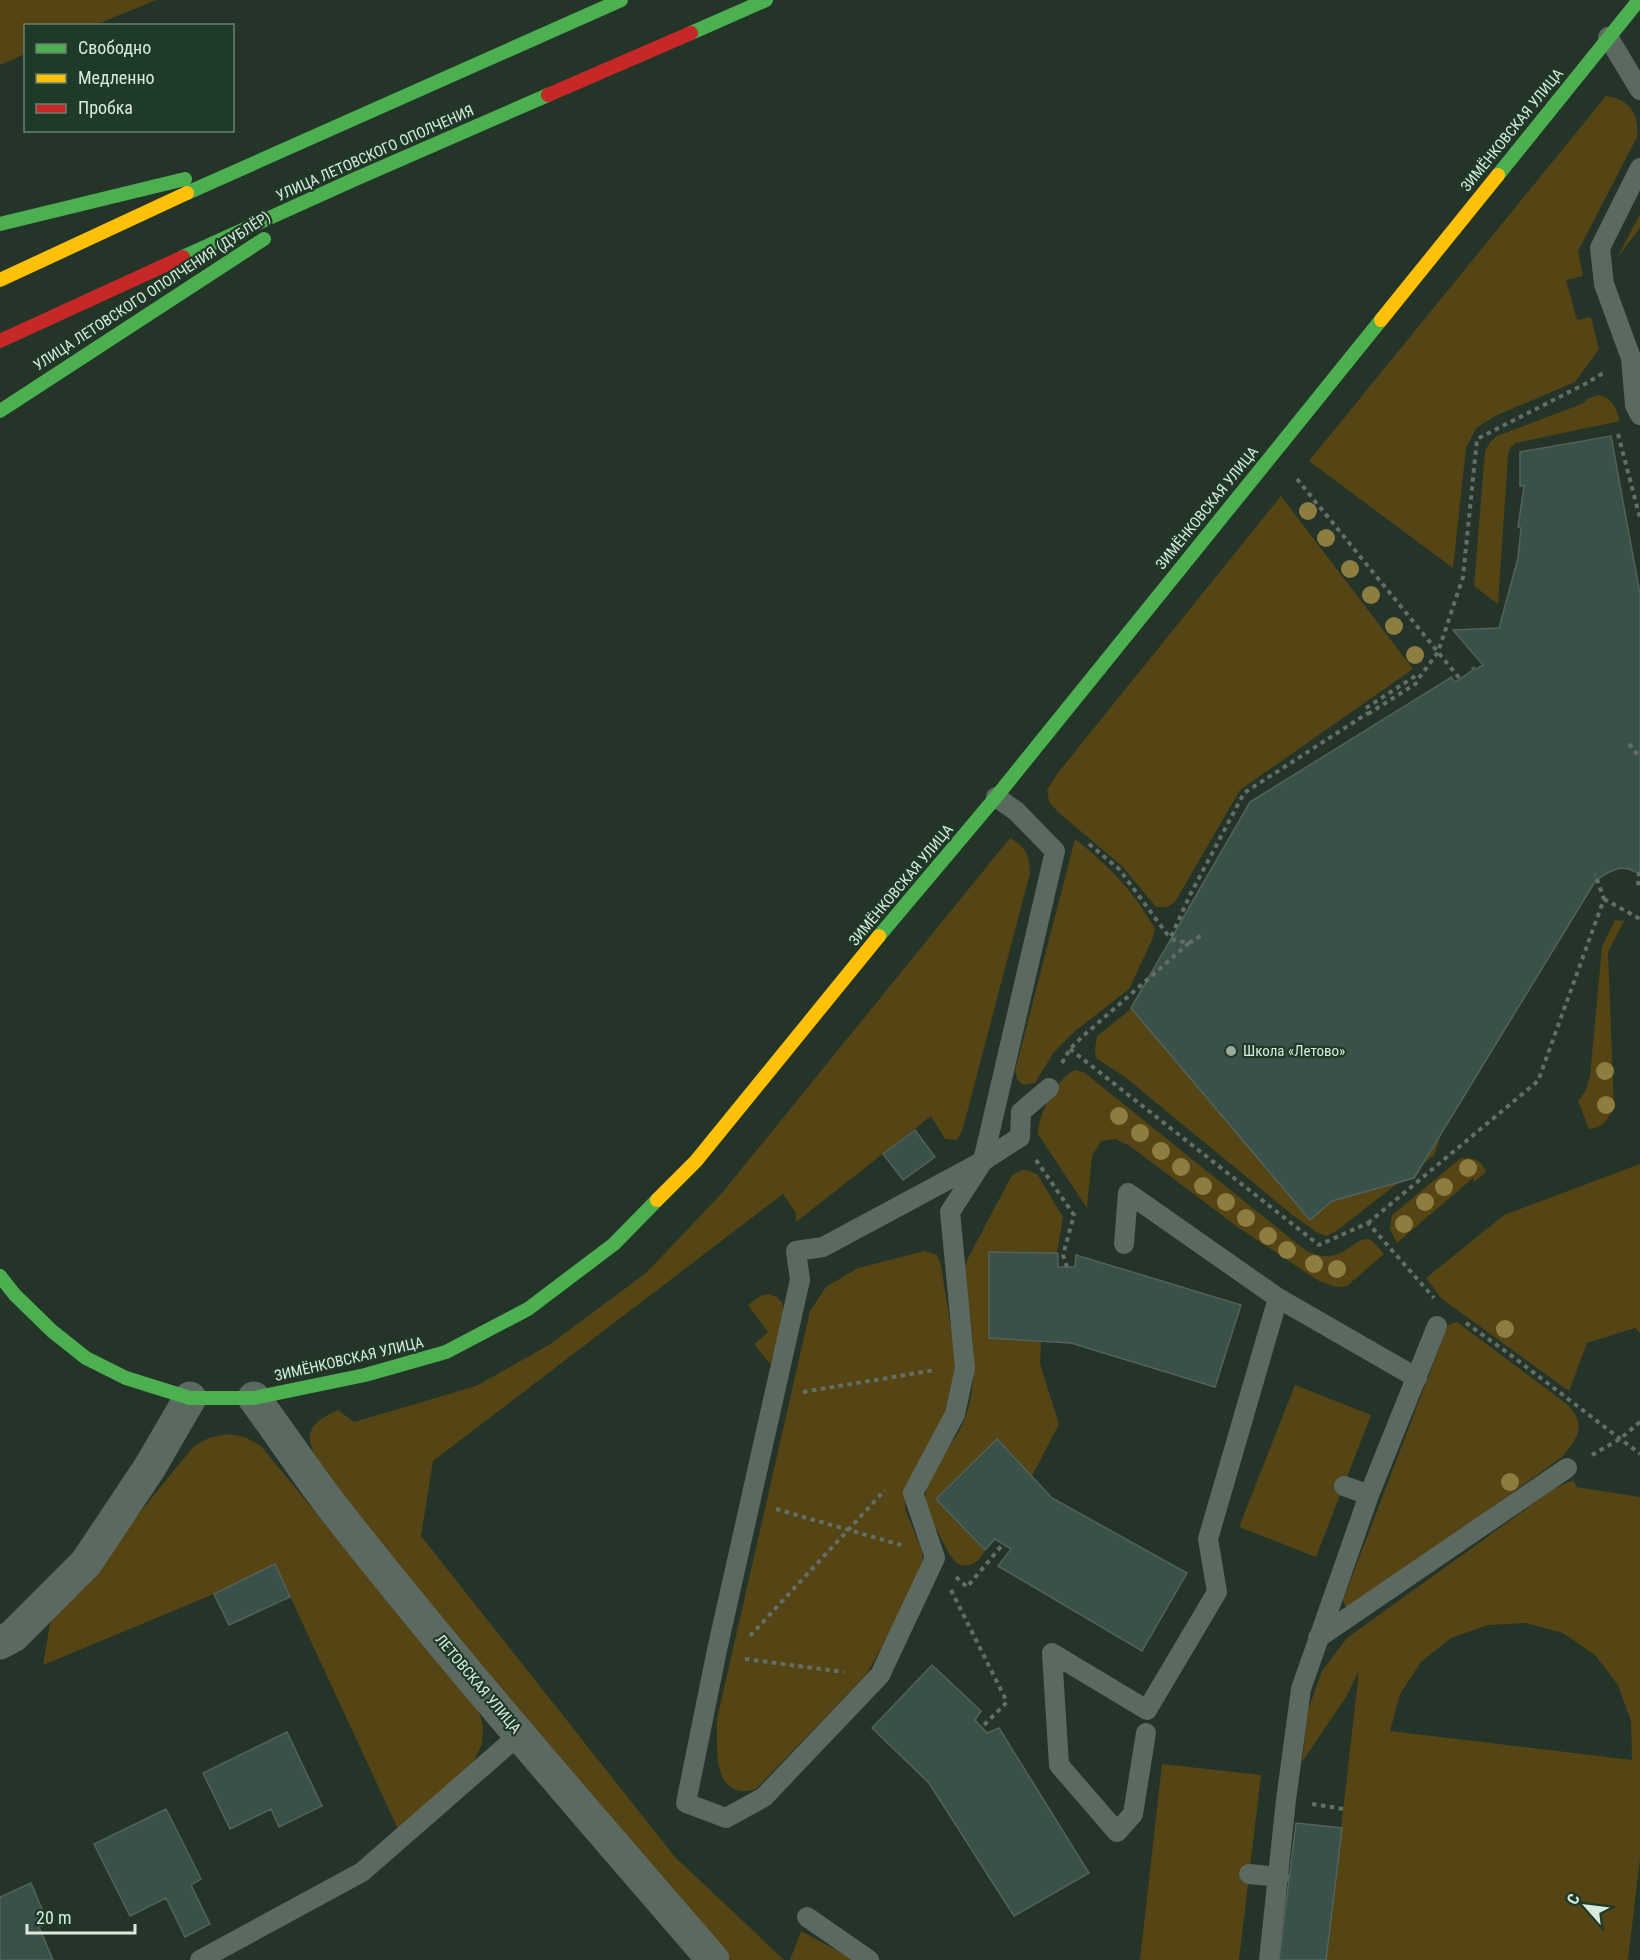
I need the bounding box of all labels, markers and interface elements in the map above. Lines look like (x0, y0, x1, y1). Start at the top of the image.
legend (24, 24, 234, 132)
text: Свободно (78, 37, 151, 58)
street label: ЗИМЁНКОВСКАЯ УЛИЦА (1457, 65, 1567, 195)
text: Медленно (78, 67, 155, 88)
text: Пробка (78, 97, 133, 118)
street label: УЛИЦА ЛЕТОВСКОГО ОПОЛЧЕНИЯ (273, 101, 477, 205)
street label: УЛИЦА ЛЕТОВСКОГО ОПОЛЧЕНИЯ (ДУБЛЁР) (30, 208, 274, 374)
street label: ЗИМЁНКОВСКАЯ УЛИЦА (1152, 443, 1262, 573)
street label: ЗИМЁНКОВСКАЯ УЛИЦА (845, 820, 957, 949)
place label: Школа «Летово» (1243, 1042, 1345, 1060)
marker: Школа «Летово» (1224, 1044, 1238, 1058)
street label: ЗИМЁНКОВСКАЯ УЛИЦА (273, 1333, 426, 1385)
street label: ЛЕТОВСКАЯ УЛИЦА (431, 1631, 525, 1737)
north arrow (1556, 1876, 1616, 1936)
text: С (1563, 1891, 1584, 1908)
scale bar (27, 1897, 135, 1935)
text: 20 m (36, 1907, 71, 1928)

